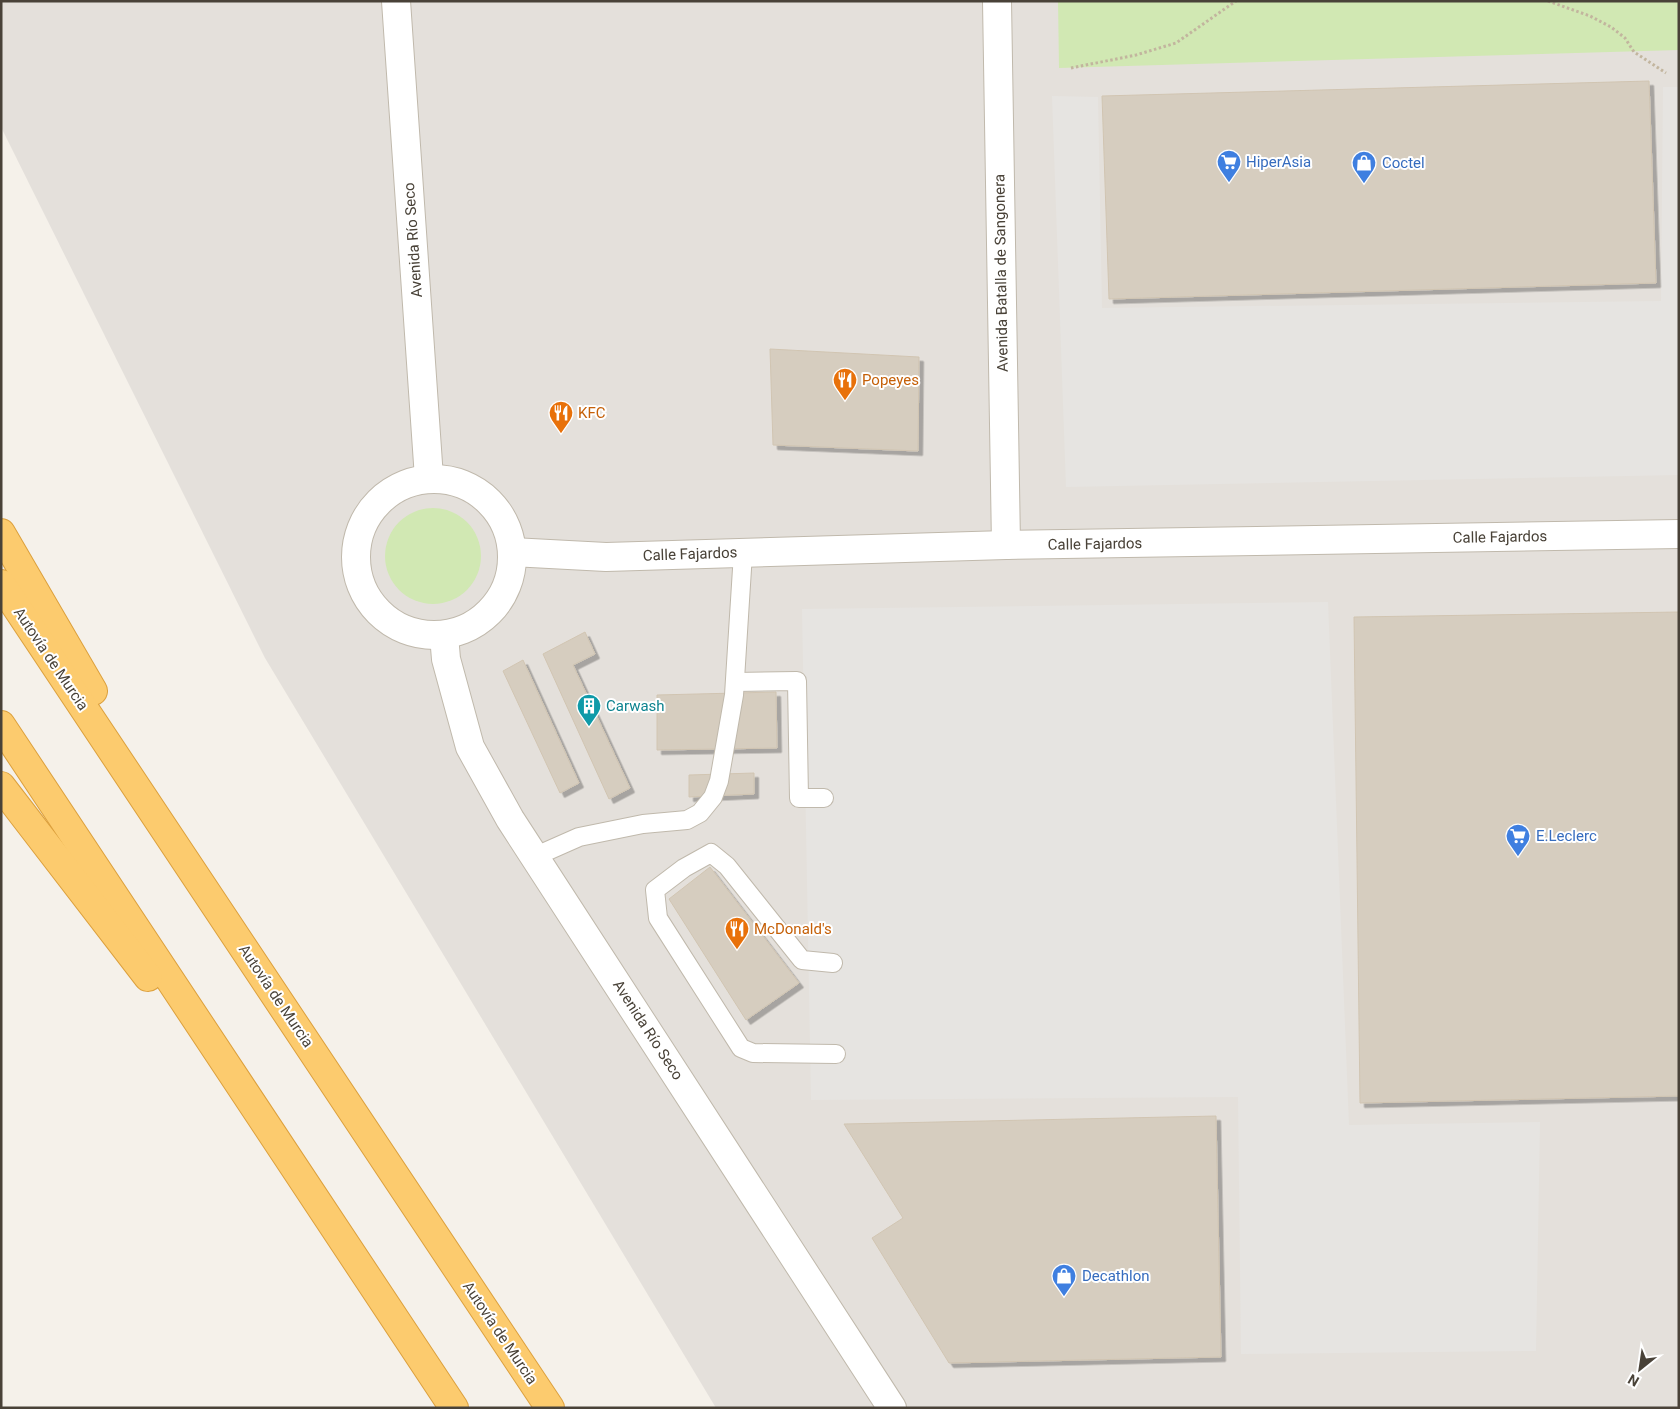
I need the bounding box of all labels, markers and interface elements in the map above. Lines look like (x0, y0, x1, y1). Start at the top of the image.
supermarket icon: HiperAsia (1216, 149, 1242, 183)
shop icon: Coctel (1351, 150, 1377, 184)
place label: HiperAsia (1246, 153, 1311, 171)
place label: Coctel (1382, 154, 1425, 172)
street label: Avenida Batalla de Sangonera (990, 174, 1012, 372)
street label: Avenida Río Seco (400, 182, 426, 298)
restaurant icon: Popeyes (832, 367, 858, 401)
place label: Popeyes (862, 371, 919, 389)
restaurant icon: KFC (548, 400, 574, 434)
place label: KFC (578, 404, 606, 422)
street label: Calle Fajardos (1453, 527, 1547, 547)
street label: Calle Fajardos (1048, 534, 1142, 554)
street label: Calle Fajardos (642, 543, 738, 565)
street label: Autovía de Murcia (10, 604, 92, 714)
building icon: Carwash (576, 693, 602, 727)
place label: Carwash (606, 697, 665, 715)
supermarket icon: E.Leclerc (1505, 823, 1531, 857)
place label: E.Leclerc (1536, 827, 1597, 845)
restaurant icon: McDonald's (724, 916, 750, 950)
place label: McDonald's (754, 920, 832, 938)
street label: Autovía de Murcia (235, 941, 317, 1051)
street label: Avenida Río Seco (609, 977, 687, 1083)
shop icon: Decathlon (1051, 1263, 1077, 1297)
place label: Decathlon (1082, 1267, 1149, 1285)
street label: Autovía de Murcia (459, 1278, 541, 1388)
north arrow (1615, 1344, 1665, 1394)
text: N (1625, 1371, 1642, 1390)

